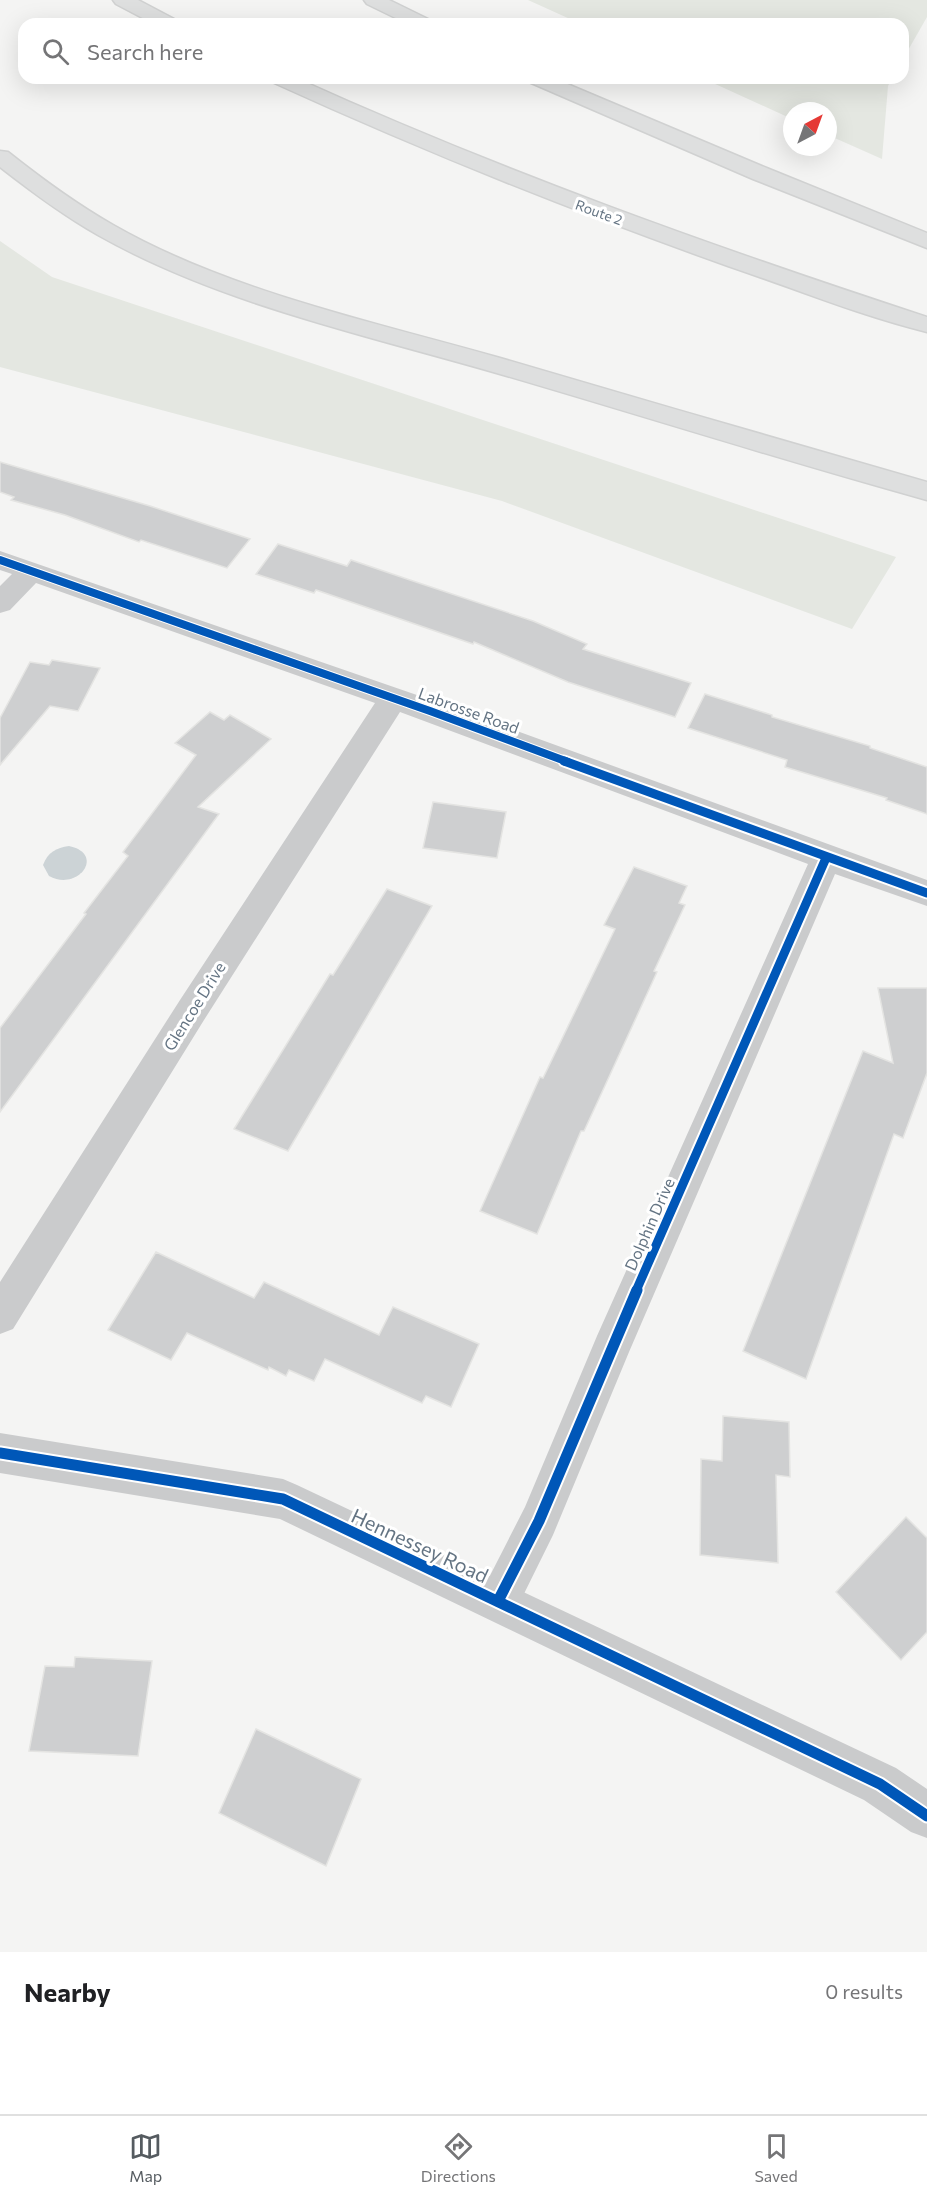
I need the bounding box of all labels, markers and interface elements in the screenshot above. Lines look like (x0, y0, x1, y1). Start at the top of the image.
search box (18, 18, 909, 84)
icon: search (39, 35, 72, 68)
text: Search here (87, 38, 203, 65)
north arrow (783, 102, 837, 156)
street label: Route 2 (573, 196, 625, 228)
street label: Labrosse Road (416, 683, 522, 737)
street label: Glencoe Drive (159, 958, 229, 1054)
street label: Dolphin Drive (620, 1175, 678, 1273)
street label: Hennessey Road (348, 1503, 492, 1587)
text: Nearby (24, 1976, 111, 2007)
text: 0 results (825, 1979, 903, 2003)
tab: Map (129, 2130, 162, 2185)
tab: Directions (421, 2130, 496, 2185)
tab: Saved (754, 2130, 798, 2185)

